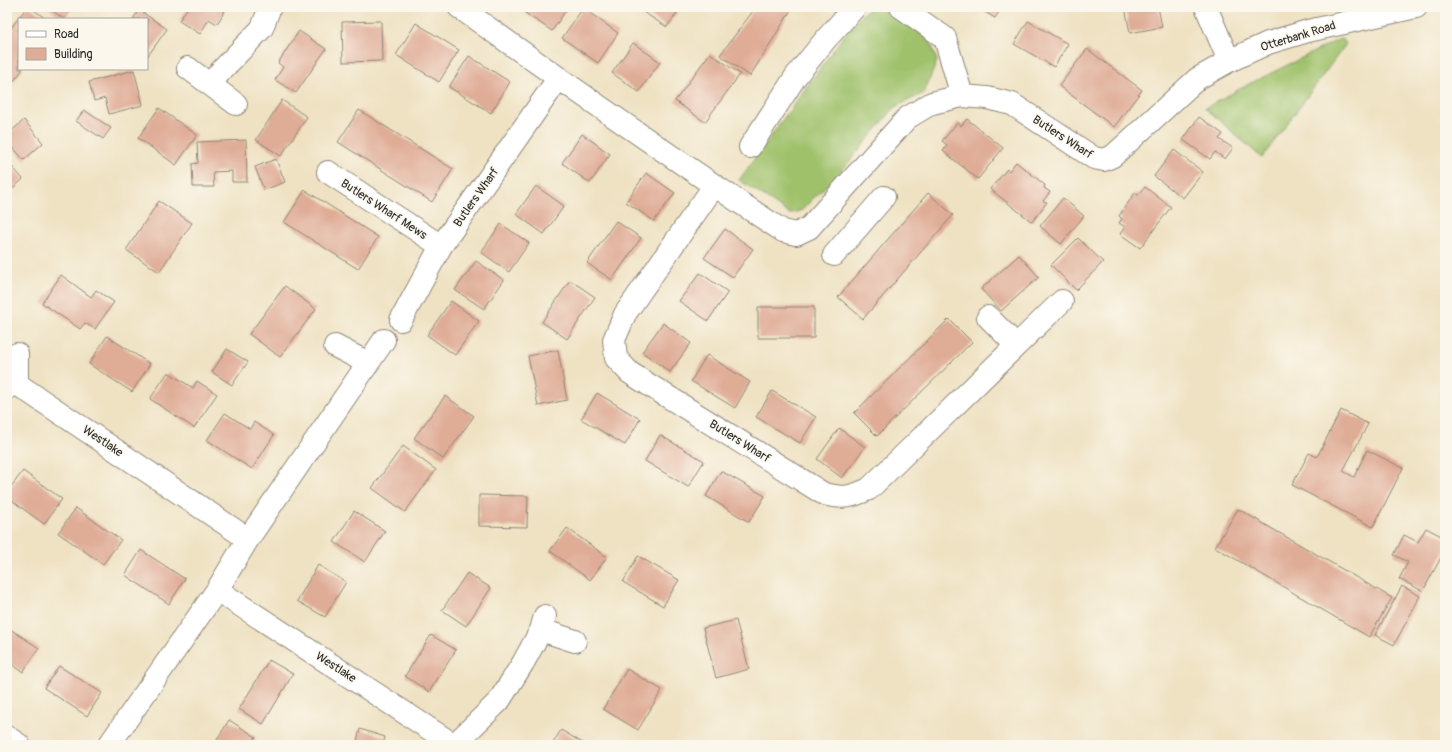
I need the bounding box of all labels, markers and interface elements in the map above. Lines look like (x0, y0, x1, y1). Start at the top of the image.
legend (18, 18, 148, 70)
street label: Otterbank Road (1259, 18, 1338, 55)
text: Road (54, 27, 79, 42)
text: Building (54, 47, 93, 62)
street label: Butlers Wharf (1030, 112, 1096, 163)
street label: Butlers Wharf (450, 165, 502, 230)
street label: Butlers Wharf Mews (338, 176, 430, 243)
street label: Butlers Wharf (706, 417, 773, 466)
street label: Westlake (80, 422, 126, 460)
street label: Westlake (312, 649, 359, 686)

